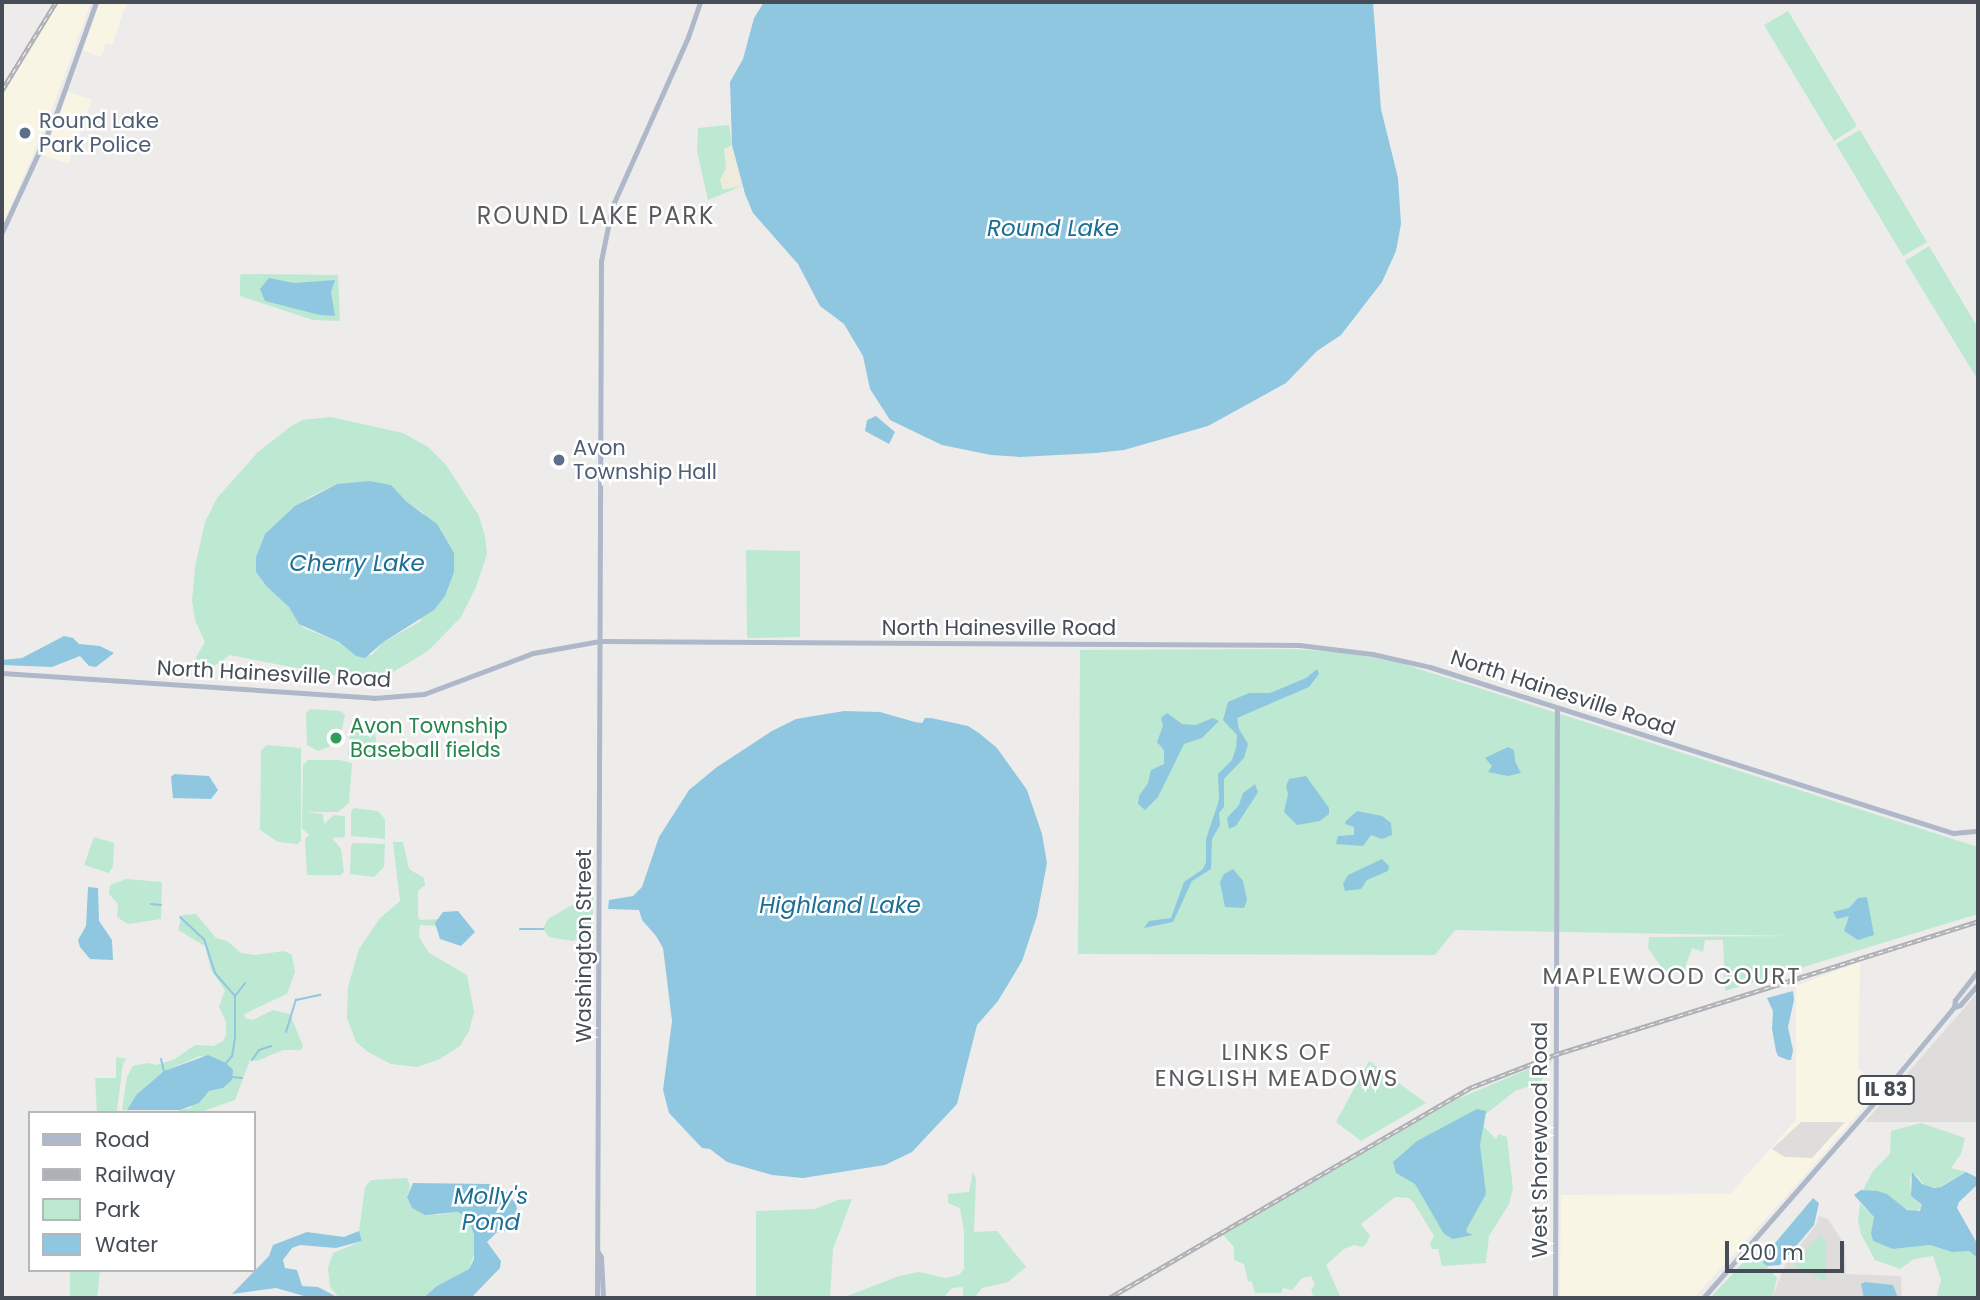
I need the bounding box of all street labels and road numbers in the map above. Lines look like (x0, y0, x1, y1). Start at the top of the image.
street label: North Hainesville Road (882, 615, 1116, 641)
street label: North Hainesville Road (1448, 645, 1678, 741)
street label: North Hainesville Road (156, 655, 392, 693)
street label: Washington Street (571, 849, 597, 1043)
street label: West Shorewood Road (1527, 1022, 1553, 1258)
road number: IL 83 (1856, 1074, 1916, 1106)

